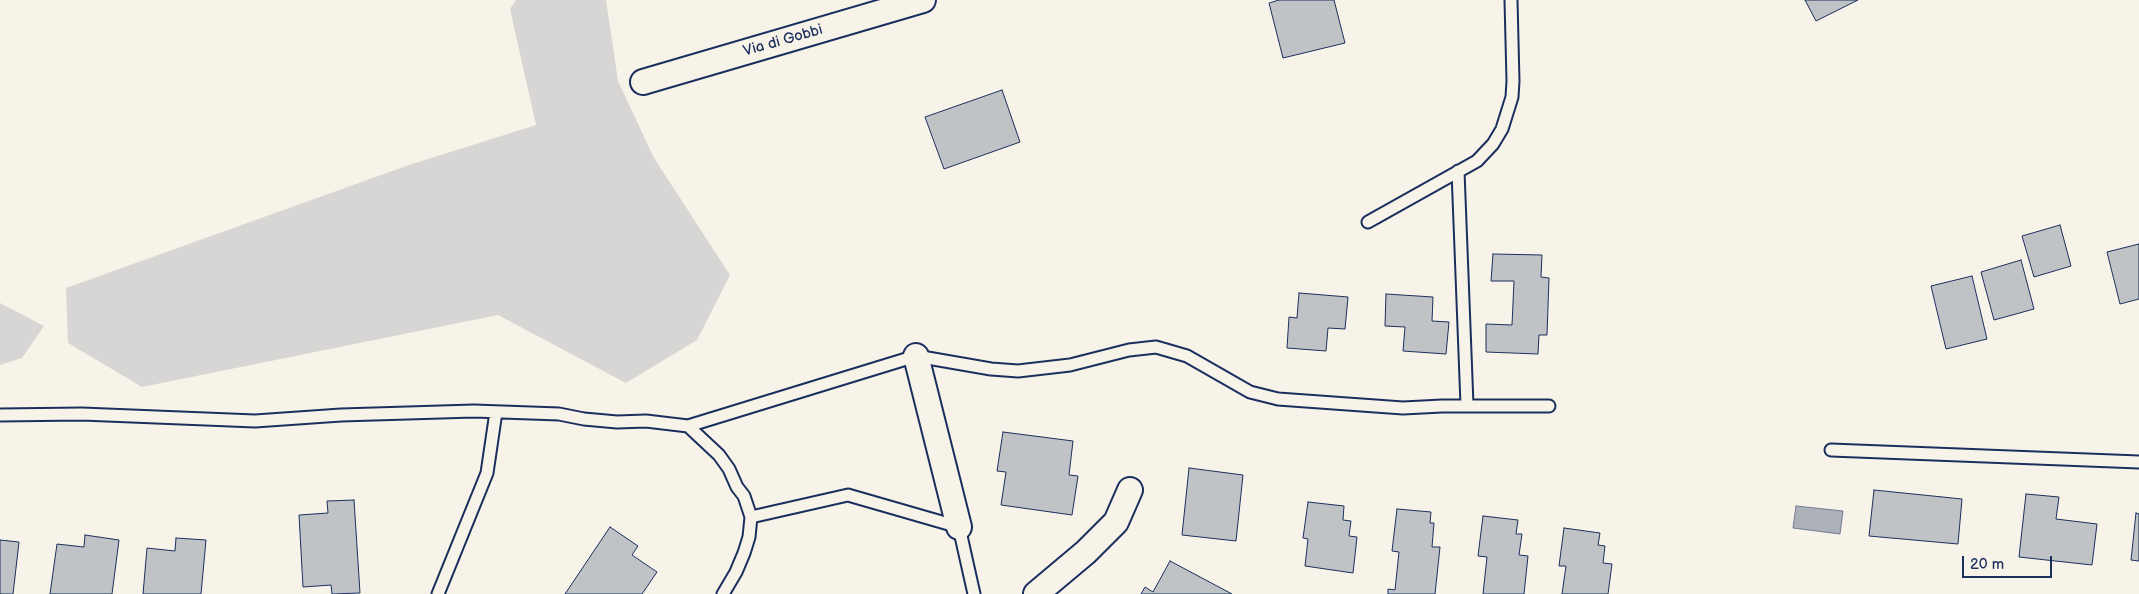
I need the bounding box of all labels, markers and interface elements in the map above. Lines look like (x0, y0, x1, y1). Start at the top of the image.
street label: Via di Gobbi (741, 21, 825, 61)
scale bar (1964, 546, 2054, 578)
text: 20 m (1970, 555, 2004, 574)

